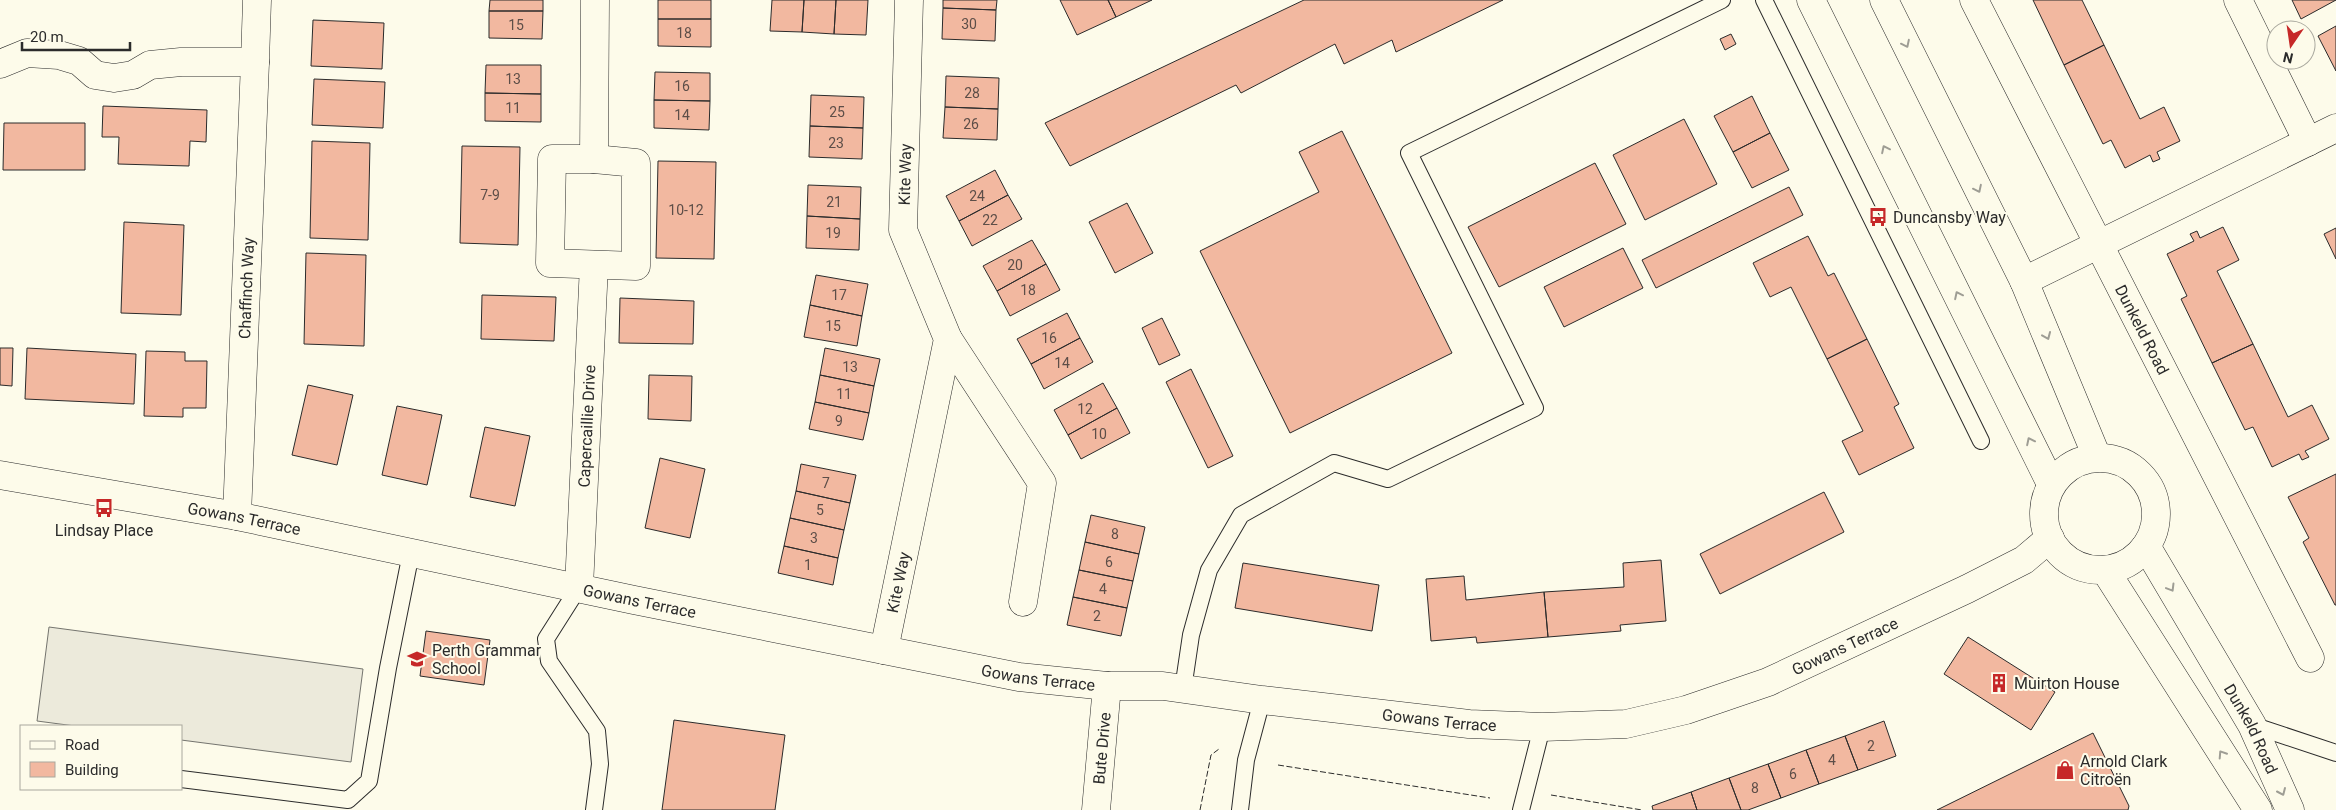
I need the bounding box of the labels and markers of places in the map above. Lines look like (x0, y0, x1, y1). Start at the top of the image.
bus stop icon: Duncansby Way (1867, 206, 1889, 228)
place label: Duncansby Way (1893, 208, 2006, 227)
bus stop icon: Lindsay Place (93, 497, 115, 519)
place label: Lindsay Place (55, 521, 153, 540)
place label: Perth Grammar School (432, 641, 542, 678)
school or university icon: Perth Grammar School (406, 648, 428, 670)
building icon: Muirton House (1988, 672, 2010, 694)
place label: Muirton House (2014, 674, 2120, 693)
place label: Arnold Clark Citroën (2080, 752, 2168, 789)
shop icon: Arnold Clark Citroën (2054, 759, 2076, 781)

